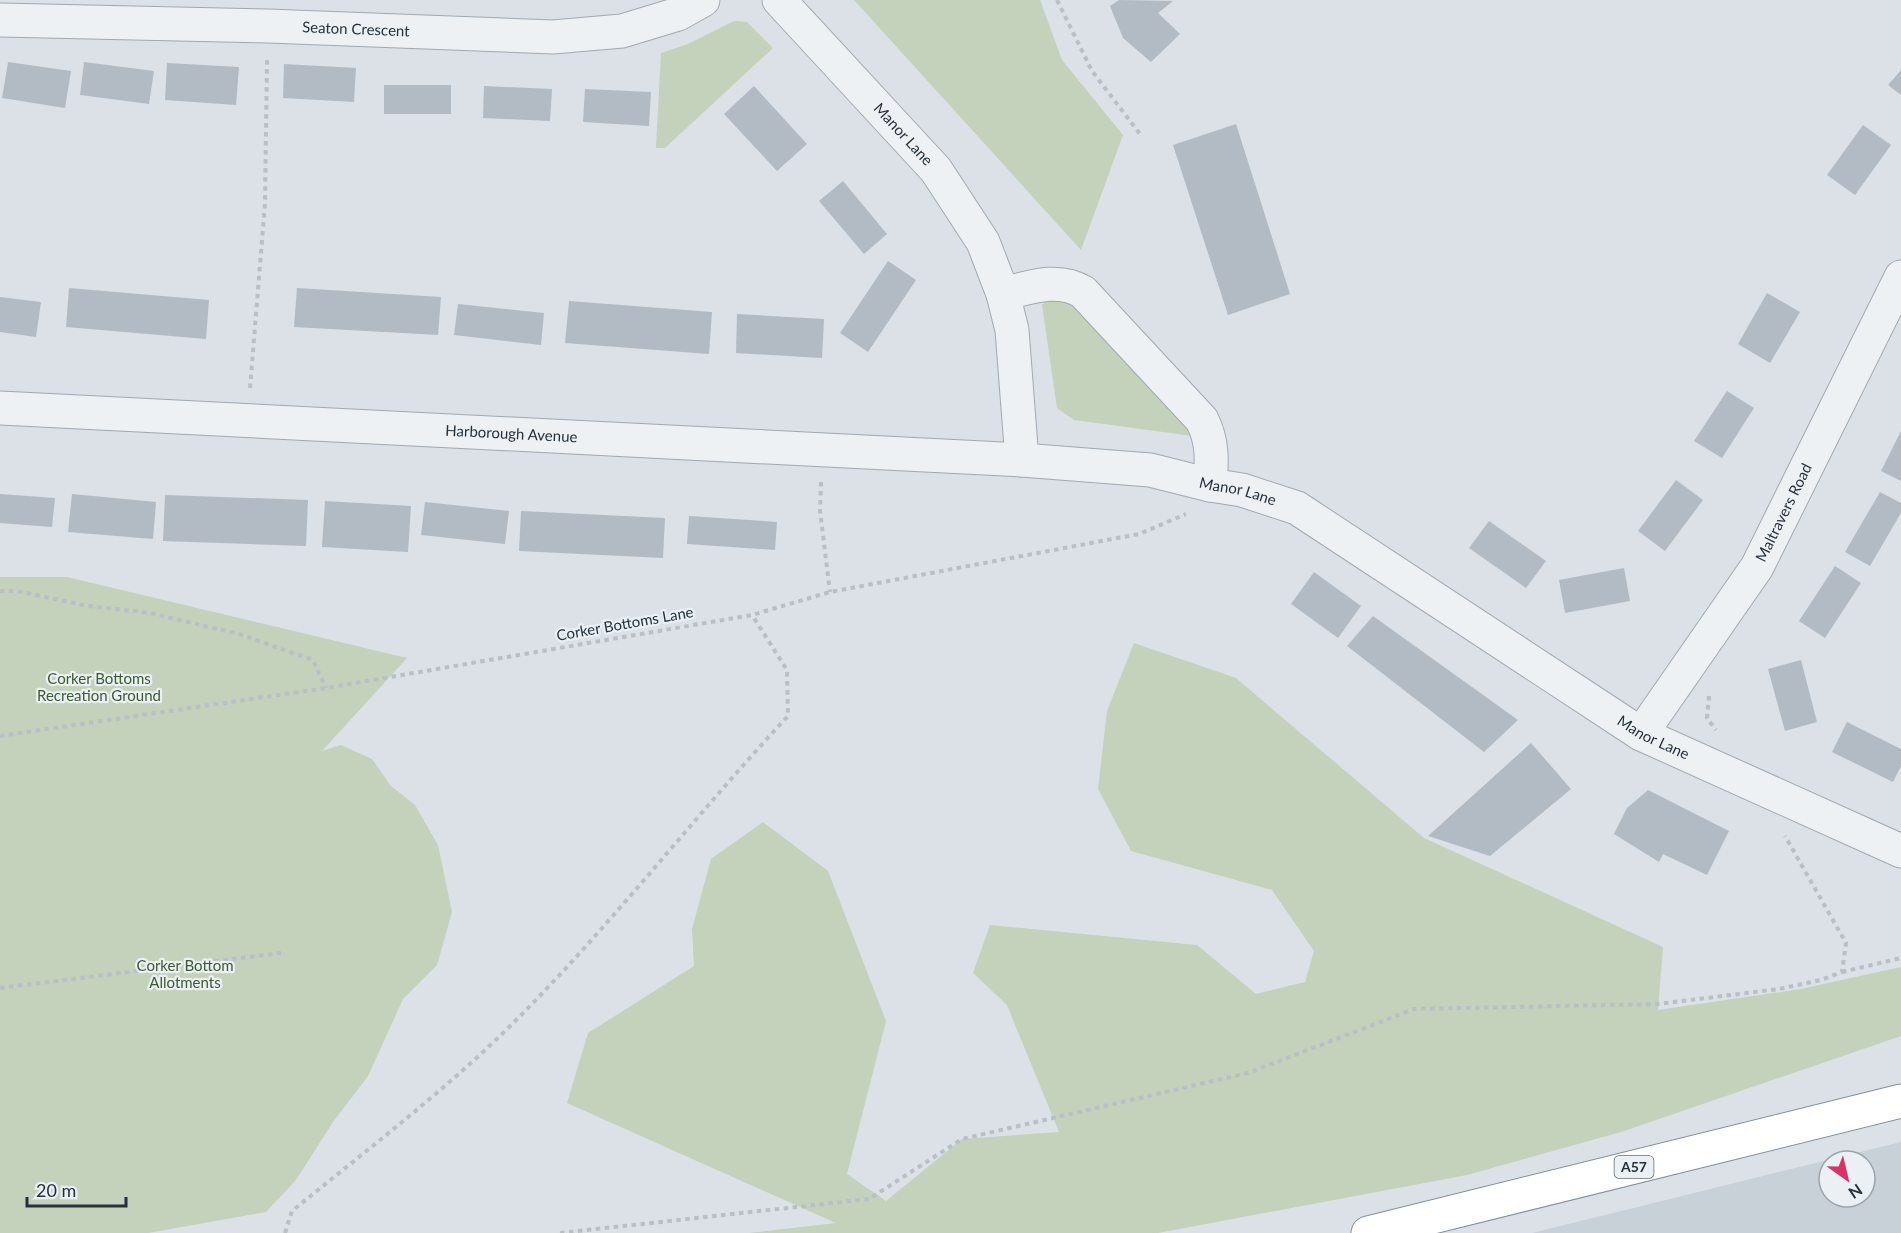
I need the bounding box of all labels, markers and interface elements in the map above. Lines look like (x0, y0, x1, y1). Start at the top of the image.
street label: Seaton Crescent (302, 17, 411, 39)
street label: Manor Lane (871, 99, 937, 169)
street label: Harborough Avenue (445, 421, 578, 445)
street label: Maltravers Road (1751, 460, 1815, 564)
street label: Manor Lane (1198, 473, 1279, 509)
street label: Corker Bottoms Lane (555, 602, 695, 644)
park label: Corker Bottoms Recreation Ground (37, 669, 161, 704)
street label: Manor Lane (1614, 711, 1692, 763)
park label: Corker Bottom Allotments (137, 956, 233, 991)
north arrow (1817, 1149, 1877, 1209)
road number: A57 (1614, 1156, 1654, 1178)
scale bar (27, 1170, 126, 1208)
text: 20 m (36, 1179, 76, 1201)
text: N (1845, 1181, 1866, 1203)

